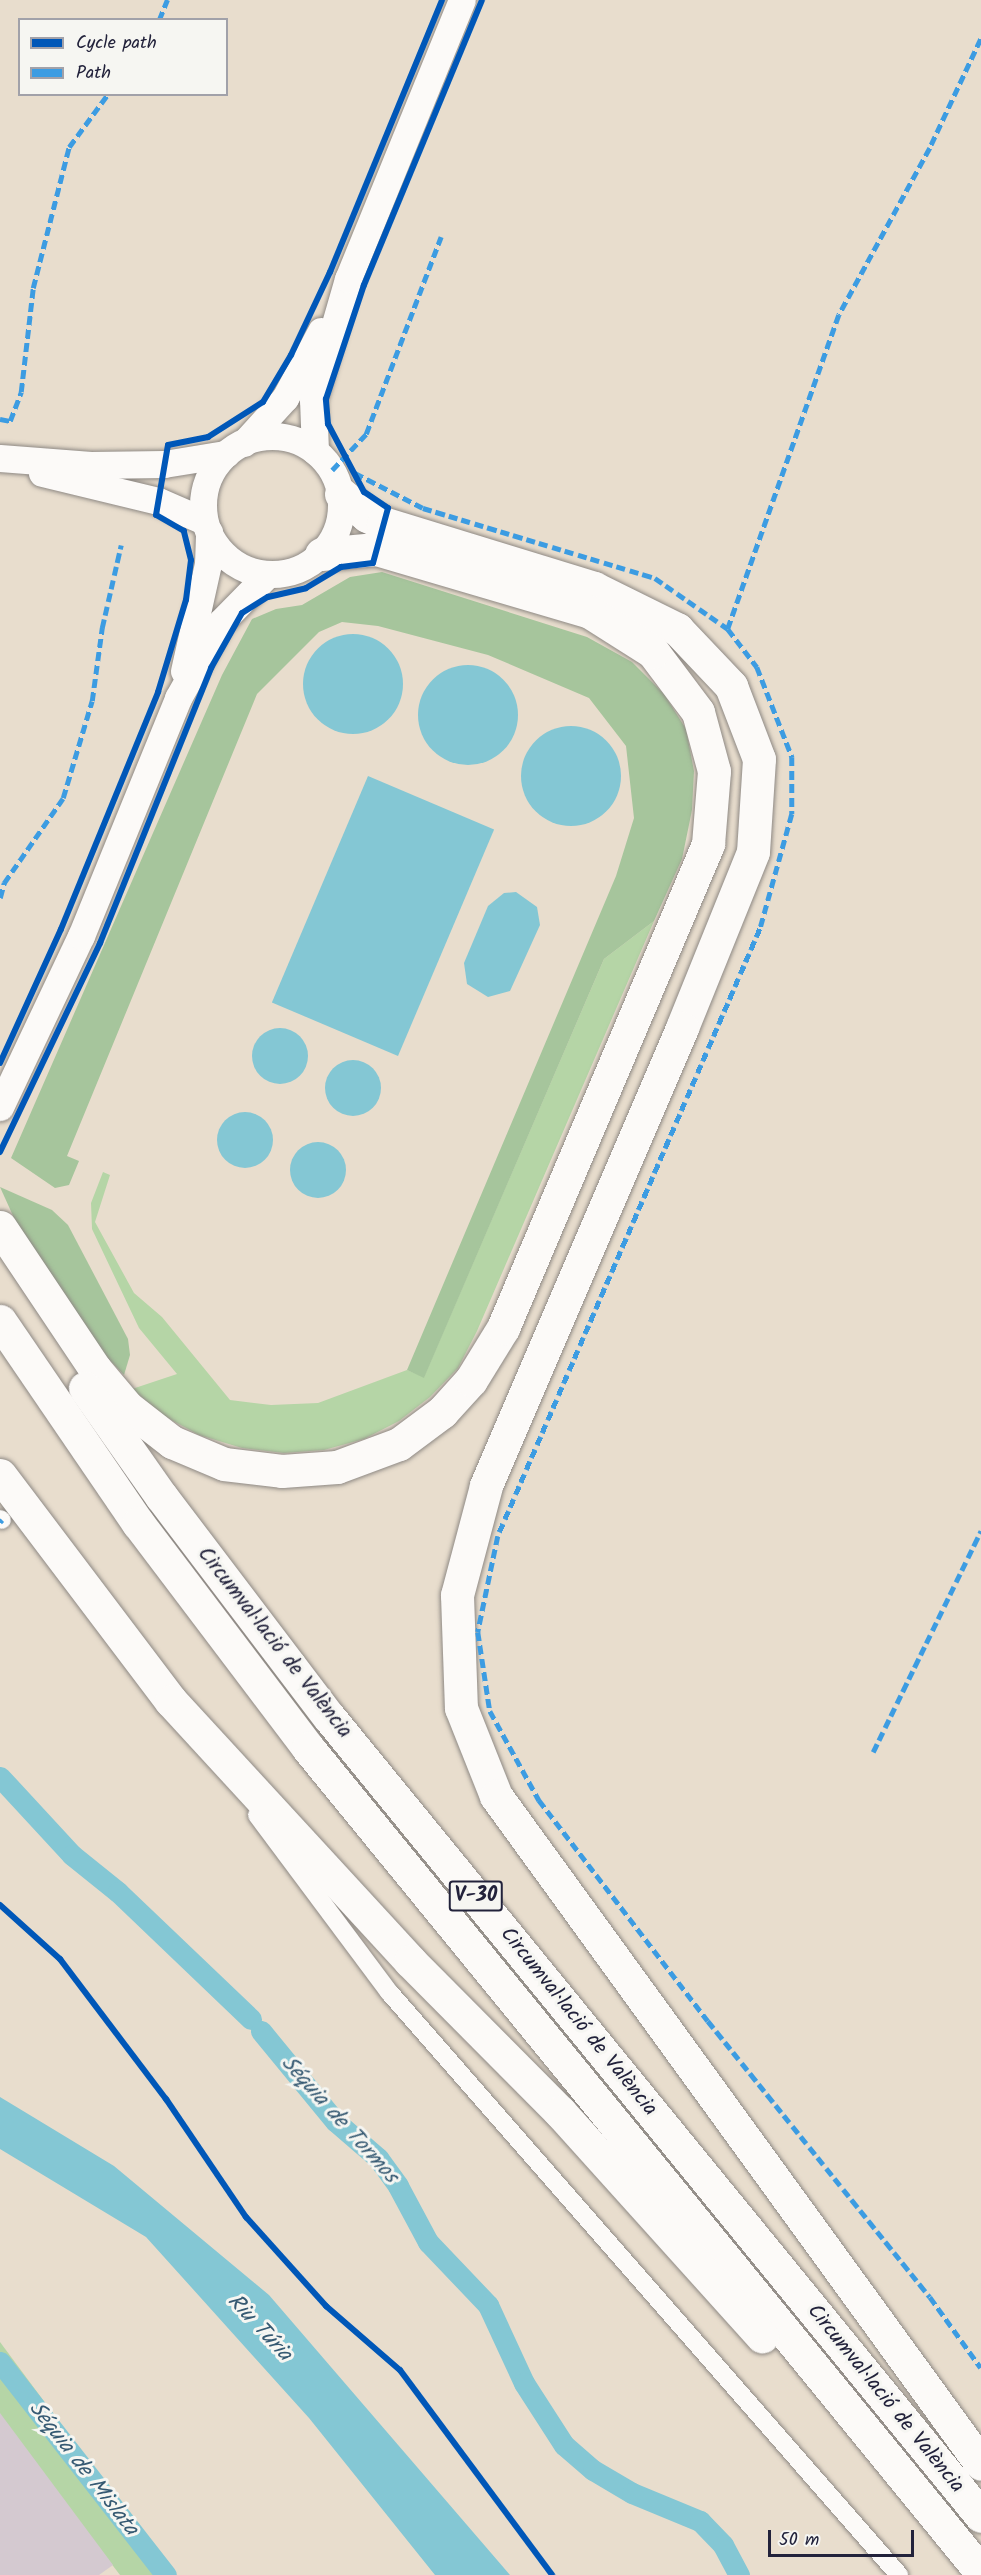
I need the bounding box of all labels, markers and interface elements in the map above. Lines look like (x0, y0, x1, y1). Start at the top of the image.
legend (18, 18, 228, 96)
text: Cycle path (76, 29, 157, 58)
text: Path (76, 59, 111, 88)
street label: Circumval·lació de València (191, 1542, 357, 1744)
road number: V-30 (448, 1879, 504, 1913)
street label: Circumval·lació de València (494, 1922, 662, 2122)
water label: Séquia de Tormos (275, 2051, 403, 2189)
water label: Riu Túria (221, 2289, 297, 2367)
street label: Circumval·lació de València (801, 2299, 969, 2499)
water label: Séquia de Mislata (22, 2397, 144, 2541)
scale bar (771, 2518, 916, 2556)
text: 50 m (779, 2526, 819, 2555)

